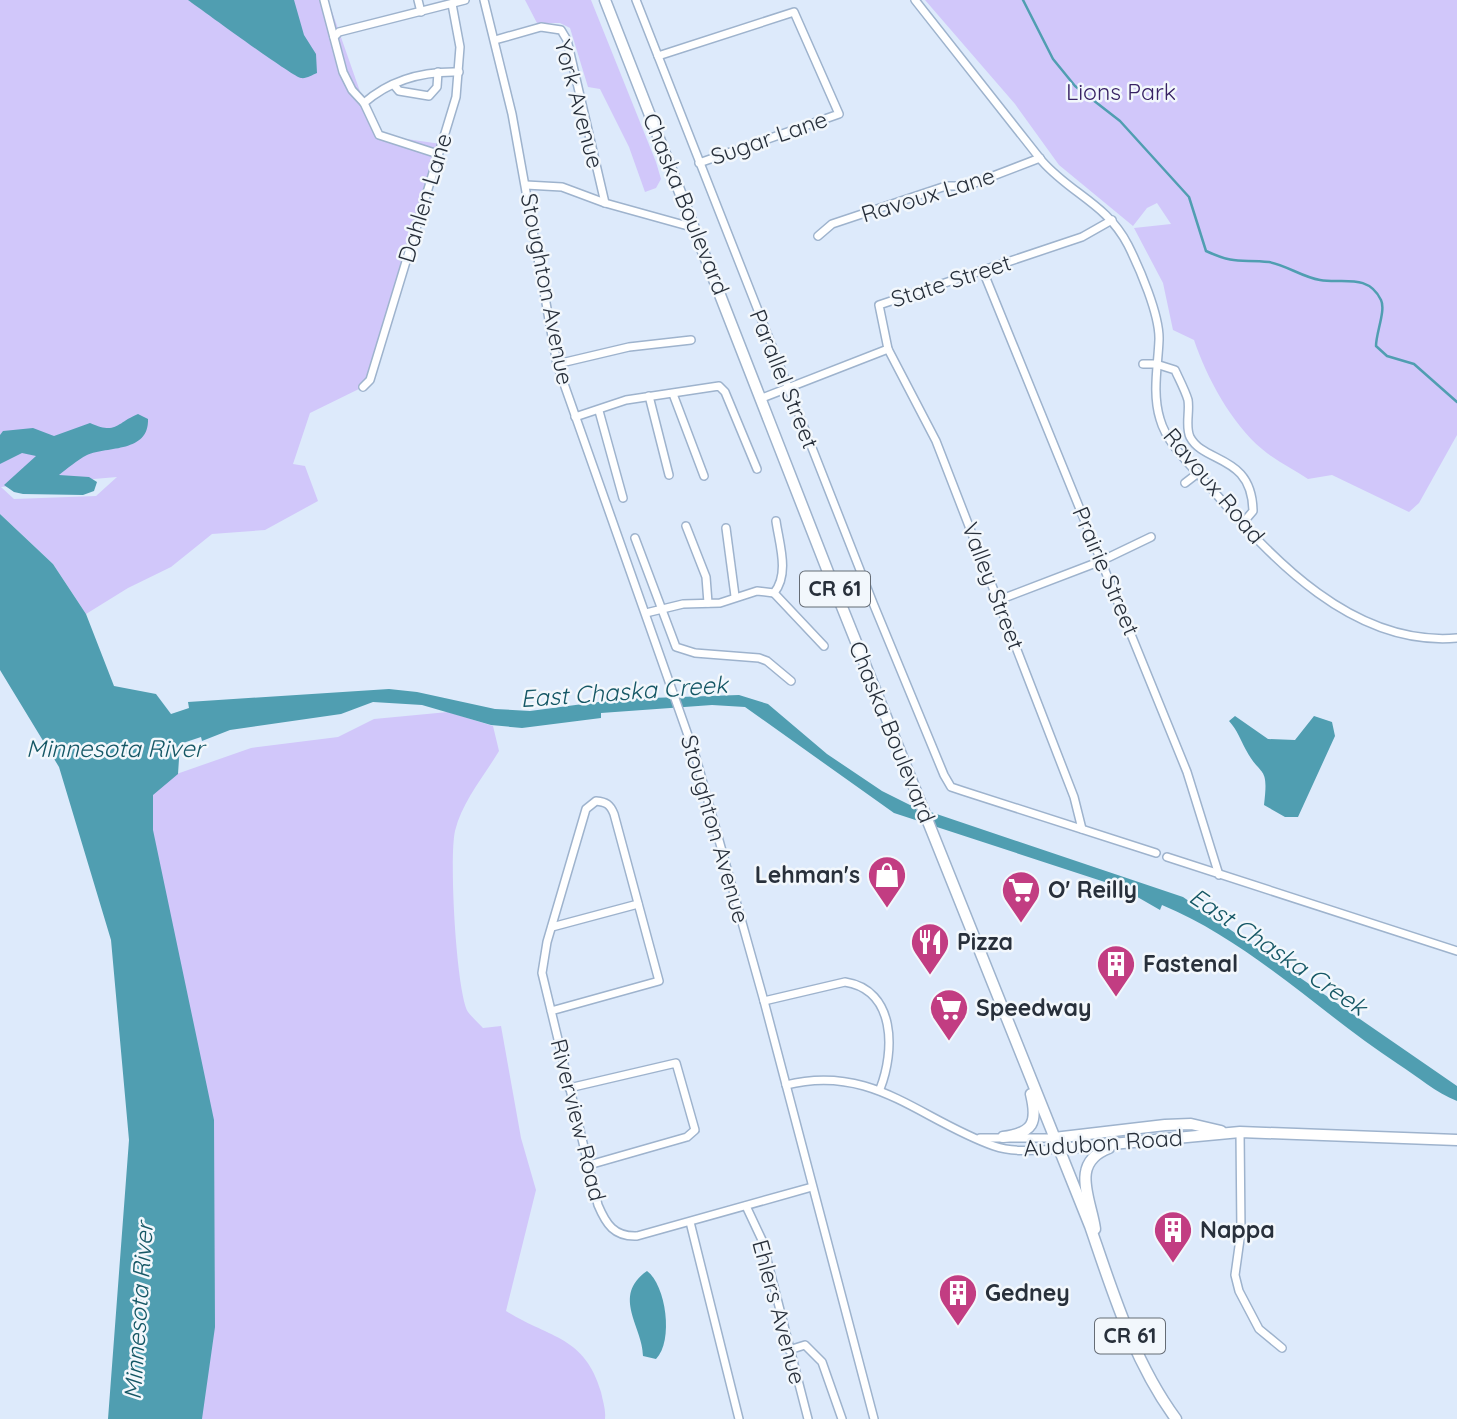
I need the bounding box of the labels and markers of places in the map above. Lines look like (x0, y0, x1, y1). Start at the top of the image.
shop icon: Lehman's (866, 854, 908, 909)
place label: Lehman's (755, 860, 860, 889)
supermarket icon: O' Reilly (1000, 869, 1042, 924)
place label: O' Reilly (1048, 875, 1137, 904)
restaurant icon: Pizza (909, 921, 951, 976)
place label: Pizza (957, 927, 1013, 956)
building icon: Fastenal (1095, 943, 1137, 998)
place label: Fastenal (1143, 949, 1238, 978)
supermarket icon: Speedway (928, 987, 970, 1042)
place label: Speedway (976, 993, 1091, 1022)
building icon: Nappa (1152, 1209, 1194, 1264)
place label: Nappa (1200, 1215, 1275, 1244)
building icon: Gedney (937, 1272, 979, 1327)
place label: Gedney (985, 1278, 1070, 1307)

